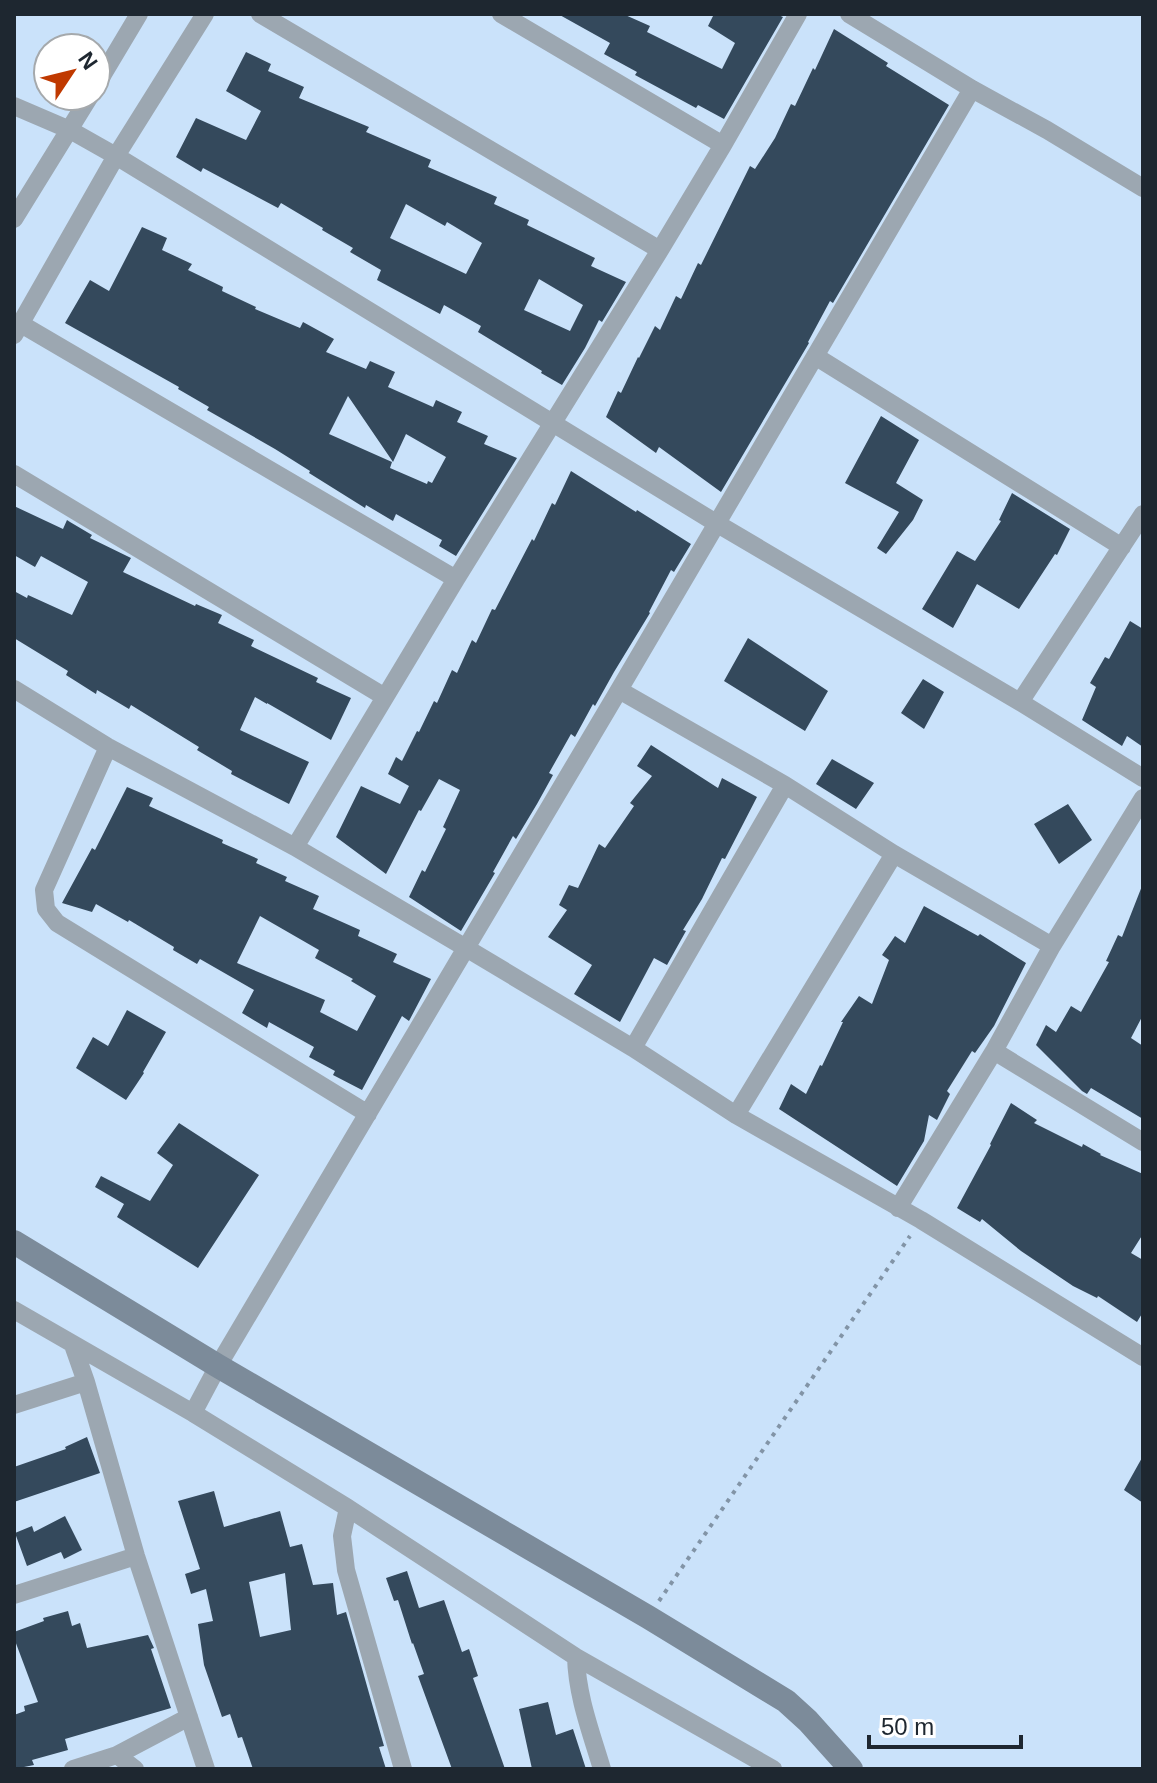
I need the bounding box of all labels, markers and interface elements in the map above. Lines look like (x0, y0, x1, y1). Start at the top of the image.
north arrow (32, 32, 112, 112)
text: N (73, 47, 103, 74)
scale bar (869, 1699, 1021, 1749)
text: 50 m (881, 1713, 934, 1740)

